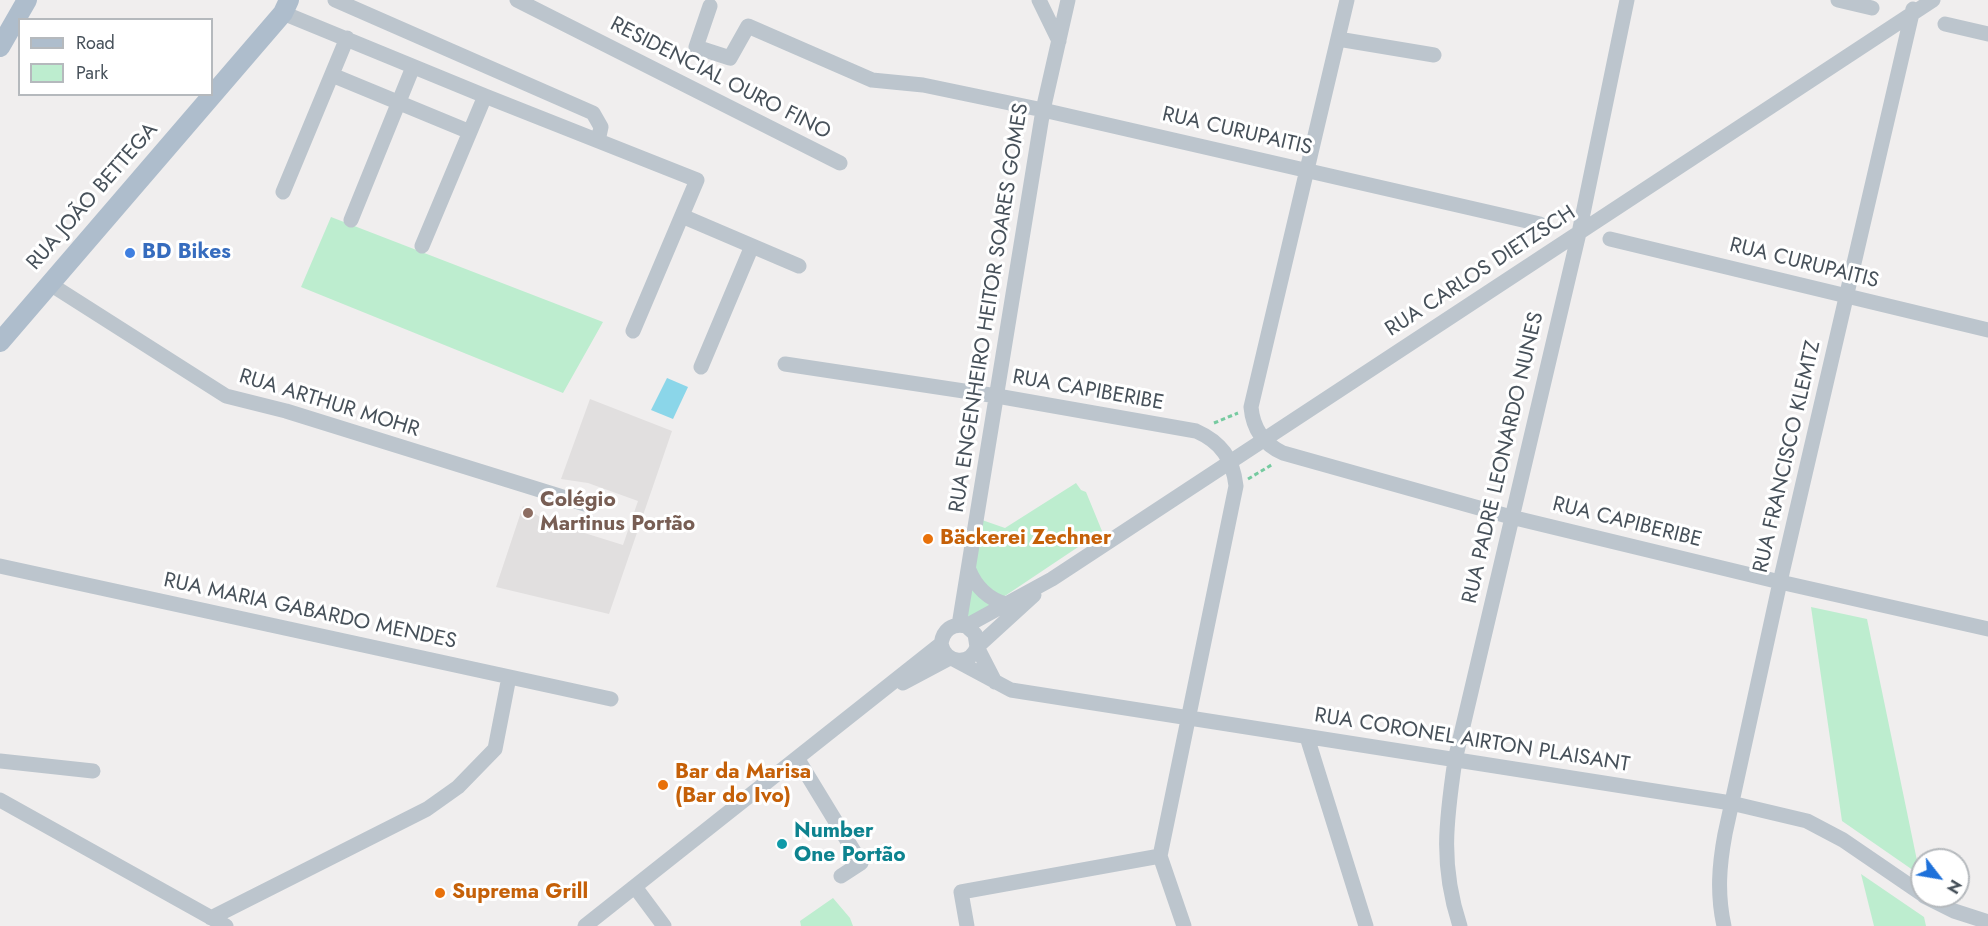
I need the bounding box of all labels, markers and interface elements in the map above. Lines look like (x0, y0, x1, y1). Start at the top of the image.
street label: RESIDENCIAL OURO FINO (606, 12, 834, 146)
legend (18, 18, 213, 96)
text: Road (76, 30, 115, 56)
text: Park (76, 60, 108, 86)
street label: RUA ENGENHEIRO HEITOR SOARES GOMES (945, 102, 1035, 514)
street label: RUA CURUPAITIS (1160, 103, 1314, 161)
street label: RUA JOÃO BETTEGA (22, 118, 164, 276)
street label: RUA CARLOS DIETZSCH (1381, 201, 1581, 343)
street label: RUA CURUPAITIS (1727, 233, 1881, 295)
place label: BD Bikes (142, 240, 231, 266)
marker: BD Bikes (123, 246, 137, 260)
street label: RUA PADRE LEONARDO NUNES (1458, 310, 1550, 606)
street label: RUA FRANCISCO KLEMTZ (1749, 338, 1827, 576)
street label: RUA ARTHUR MOHR (236, 365, 422, 443)
street label: RUA CAPIBERIBE (1010, 365, 1166, 417)
place label: Colégio Martinus Portão (540, 488, 695, 538)
street label: RUA CAPIBERIBE (1550, 492, 1704, 554)
marker: Colégio Martinus Portão (521, 506, 535, 520)
place label: Bäckerei Zechner (940, 526, 1112, 552)
marker: Bäckerei Zechner (921, 532, 935, 546)
street label: RUA MARIA GABARDO MENDES (161, 569, 459, 655)
street label: RUA CORONEL AIRTON PLAISANT (1313, 704, 1631, 778)
place label: Bar da Marisa (Bar do Ivo) (675, 760, 811, 810)
marker: Bar da Marisa (Bar do Ivo) (656, 778, 670, 792)
place label: Number One Portão (794, 819, 906, 869)
marker: Number One Portão (775, 837, 789, 851)
north arrow (1910, 848, 1970, 908)
text: N (1941, 875, 1967, 898)
place label: Suprema Grill (452, 880, 588, 906)
marker: Suprema Grill (433, 886, 447, 900)

